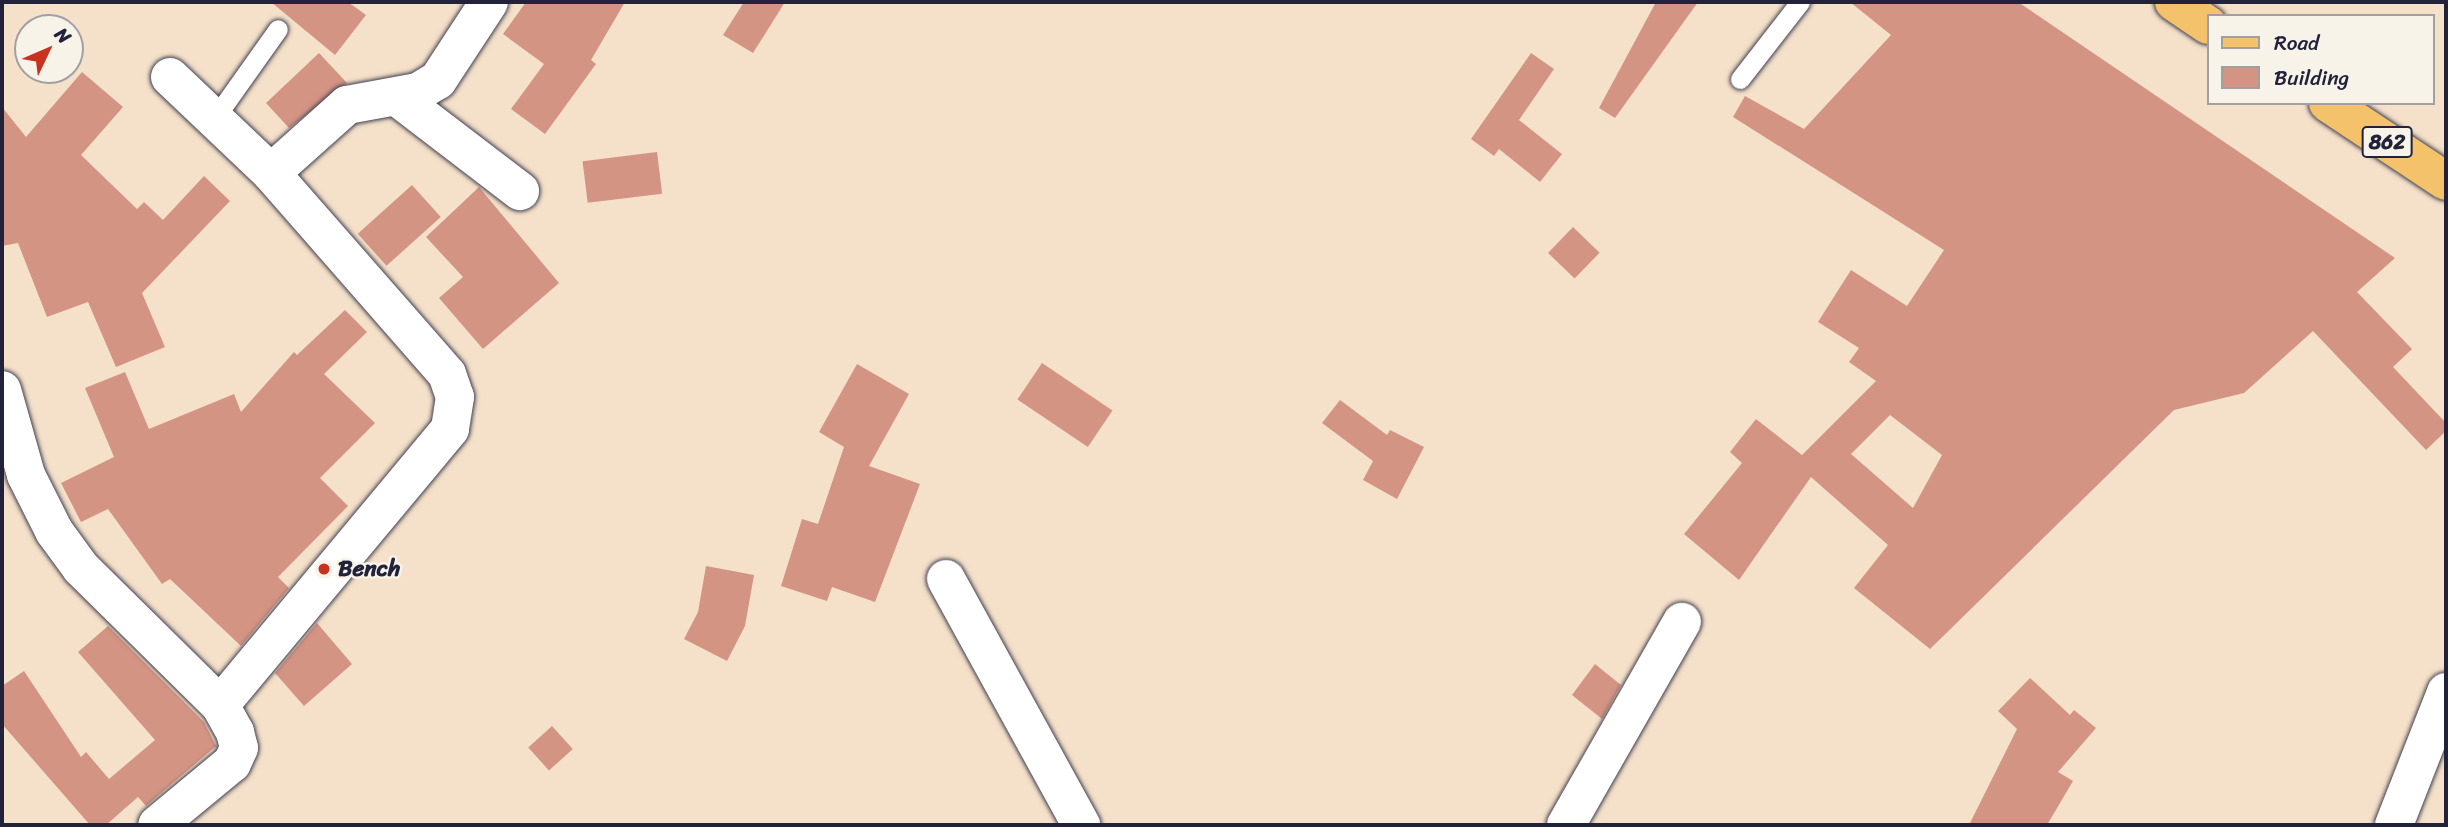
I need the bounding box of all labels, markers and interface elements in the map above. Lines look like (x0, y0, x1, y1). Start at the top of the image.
north arrow (14, 14, 84, 84)
legend (2206, 14, 2434, 105)
text: N (47, 19, 79, 52)
text: Road (2274, 24, 2319, 62)
text: Building (2274, 59, 2349, 97)
road number: 862 (2361, 124, 2413, 160)
place label: Bench (338, 555, 400, 583)
marker: Bench (316, 561, 332, 577)

